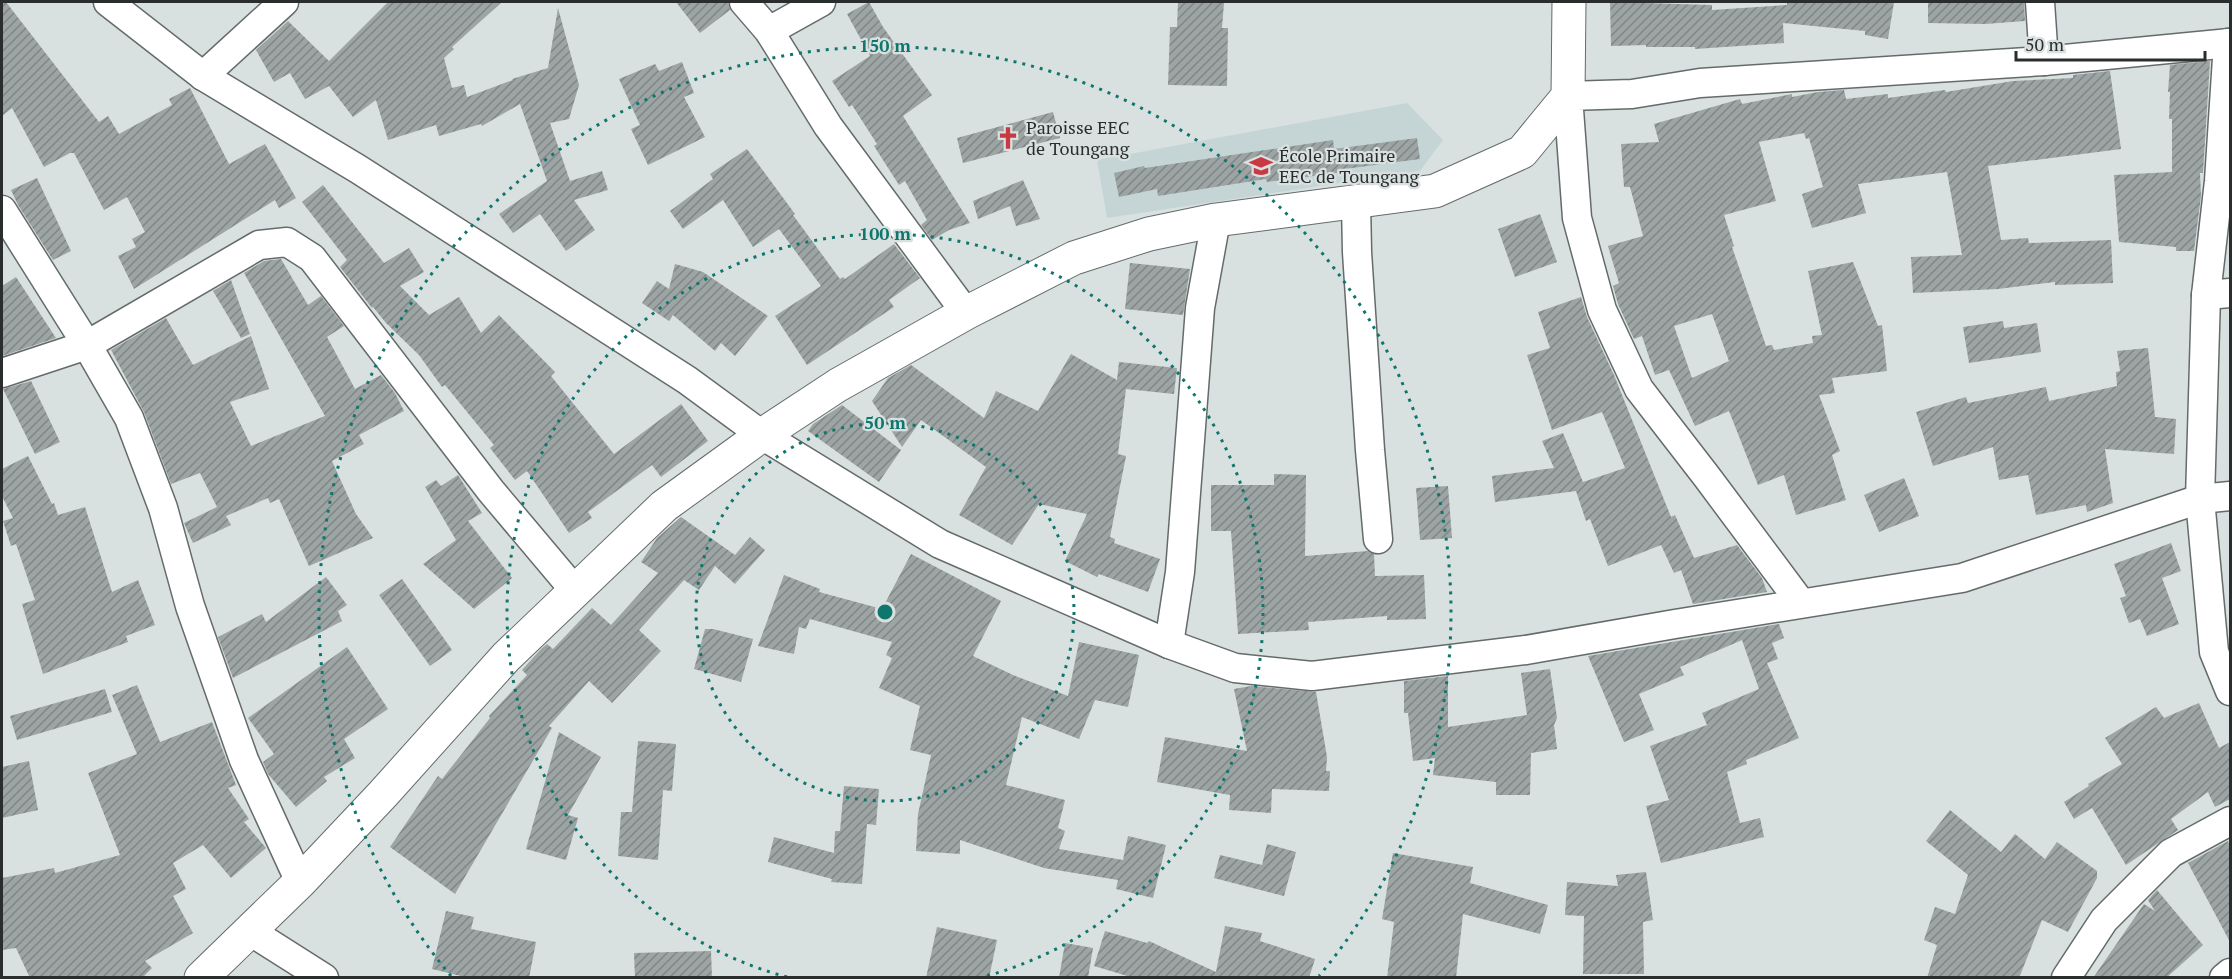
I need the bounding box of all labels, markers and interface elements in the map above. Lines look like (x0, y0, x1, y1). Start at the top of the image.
scale bar (2016, 24, 2205, 62)
text: 50 m (2025, 32, 2065, 56)
text: 150 m (859, 33, 911, 57)
place label: Paroisse EEC de Toungang (1026, 115, 1130, 160)
church icon: Paroisse EEC de Toungang (995, 125, 1021, 151)
place label: École Primaire EEC de Toungang (1279, 143, 1420, 188)
school or university icon: École Primaire EEC de Toungang (1248, 153, 1274, 179)
text: 100 m (859, 221, 911, 245)
text: 50 m (864, 410, 906, 434)
centre of rings (875, 602, 895, 622)

